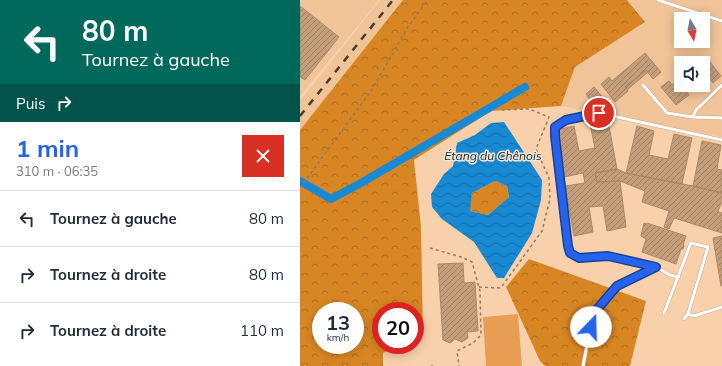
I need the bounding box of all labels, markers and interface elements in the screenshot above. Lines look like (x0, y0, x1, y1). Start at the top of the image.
north arrow (674, 12, 710, 48)
map controls (674, 12, 710, 92)
text: 80 m (82, 13, 148, 48)
icon: left (16, 16, 68, 68)
text: Tournez à gauche (82, 48, 230, 71)
button: sound (674, 56, 710, 92)
icon: right (53, 92, 75, 114)
text: Puis (16, 94, 45, 113)
pin (582, 96, 616, 130)
icon: arrive (588, 102, 610, 124)
text: 1 min (16, 133, 79, 163)
button: close (242, 135, 284, 177)
water label: Étang du Chênois (444, 148, 542, 163)
text: 310 m · 06:35 (16, 163, 98, 179)
icon: left (16, 208, 38, 230)
text: Tournez à gauche (50, 209, 177, 228)
text: 80 m (249, 209, 284, 228)
icon: right (16, 264, 38, 286)
text: Tournez à droite (50, 265, 166, 284)
text: 80 m (249, 265, 284, 284)
speed limit sign: 20 (372, 302, 424, 354)
position arrow (570, 306, 612, 348)
text: 13 (326, 310, 350, 335)
icon: right (16, 320, 38, 342)
text: Tournez à droite (50, 321, 166, 340)
text: 110 m (240, 321, 284, 340)
text: km/h (327, 331, 349, 344)

